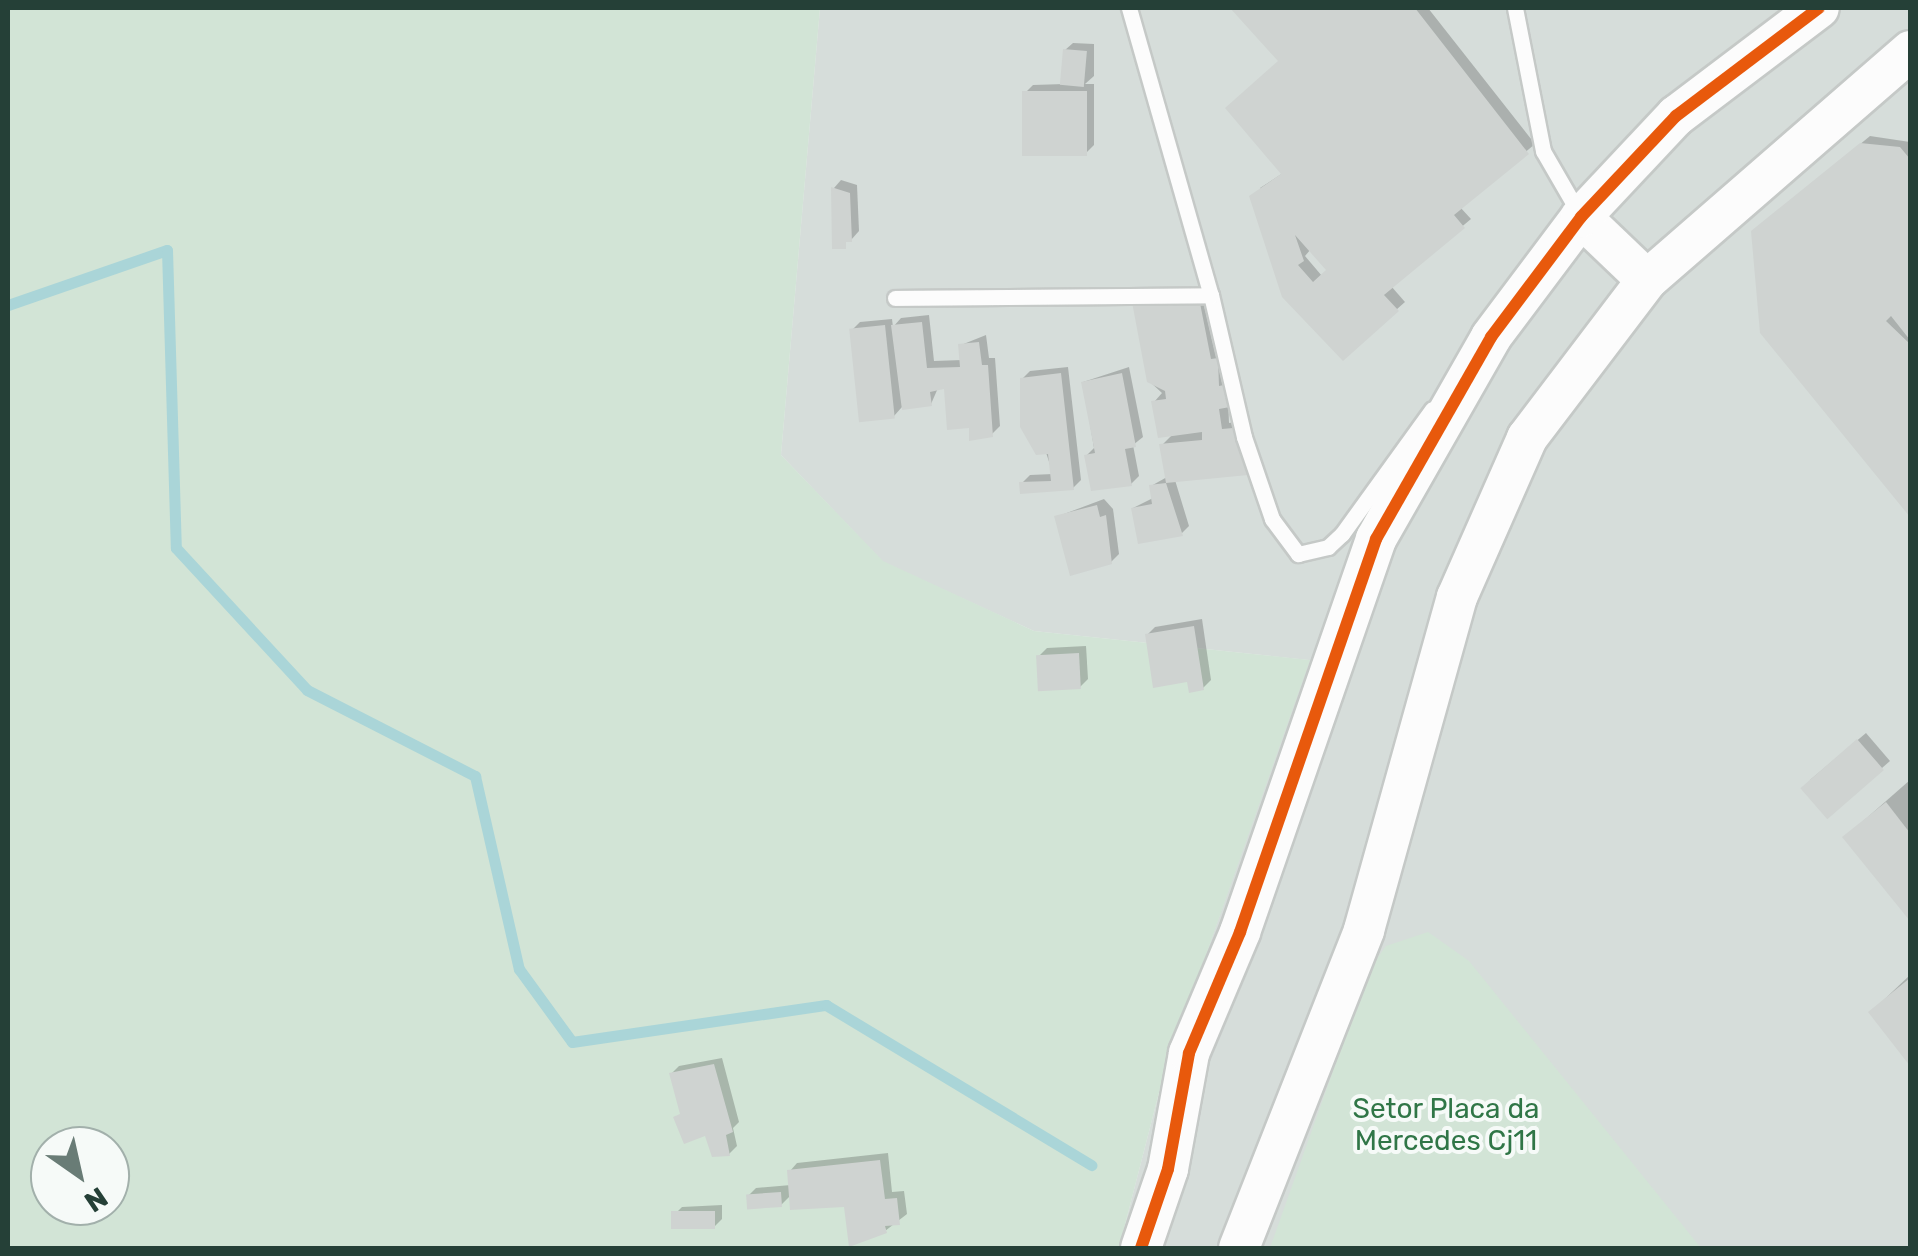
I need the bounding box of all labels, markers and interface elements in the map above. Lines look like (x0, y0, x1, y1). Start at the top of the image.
park label: Setor Placa da Mercedes Cj11 (1352, 1092, 1540, 1158)
north arrow (30, 1126, 130, 1226)
text: N (78, 1180, 114, 1219)

